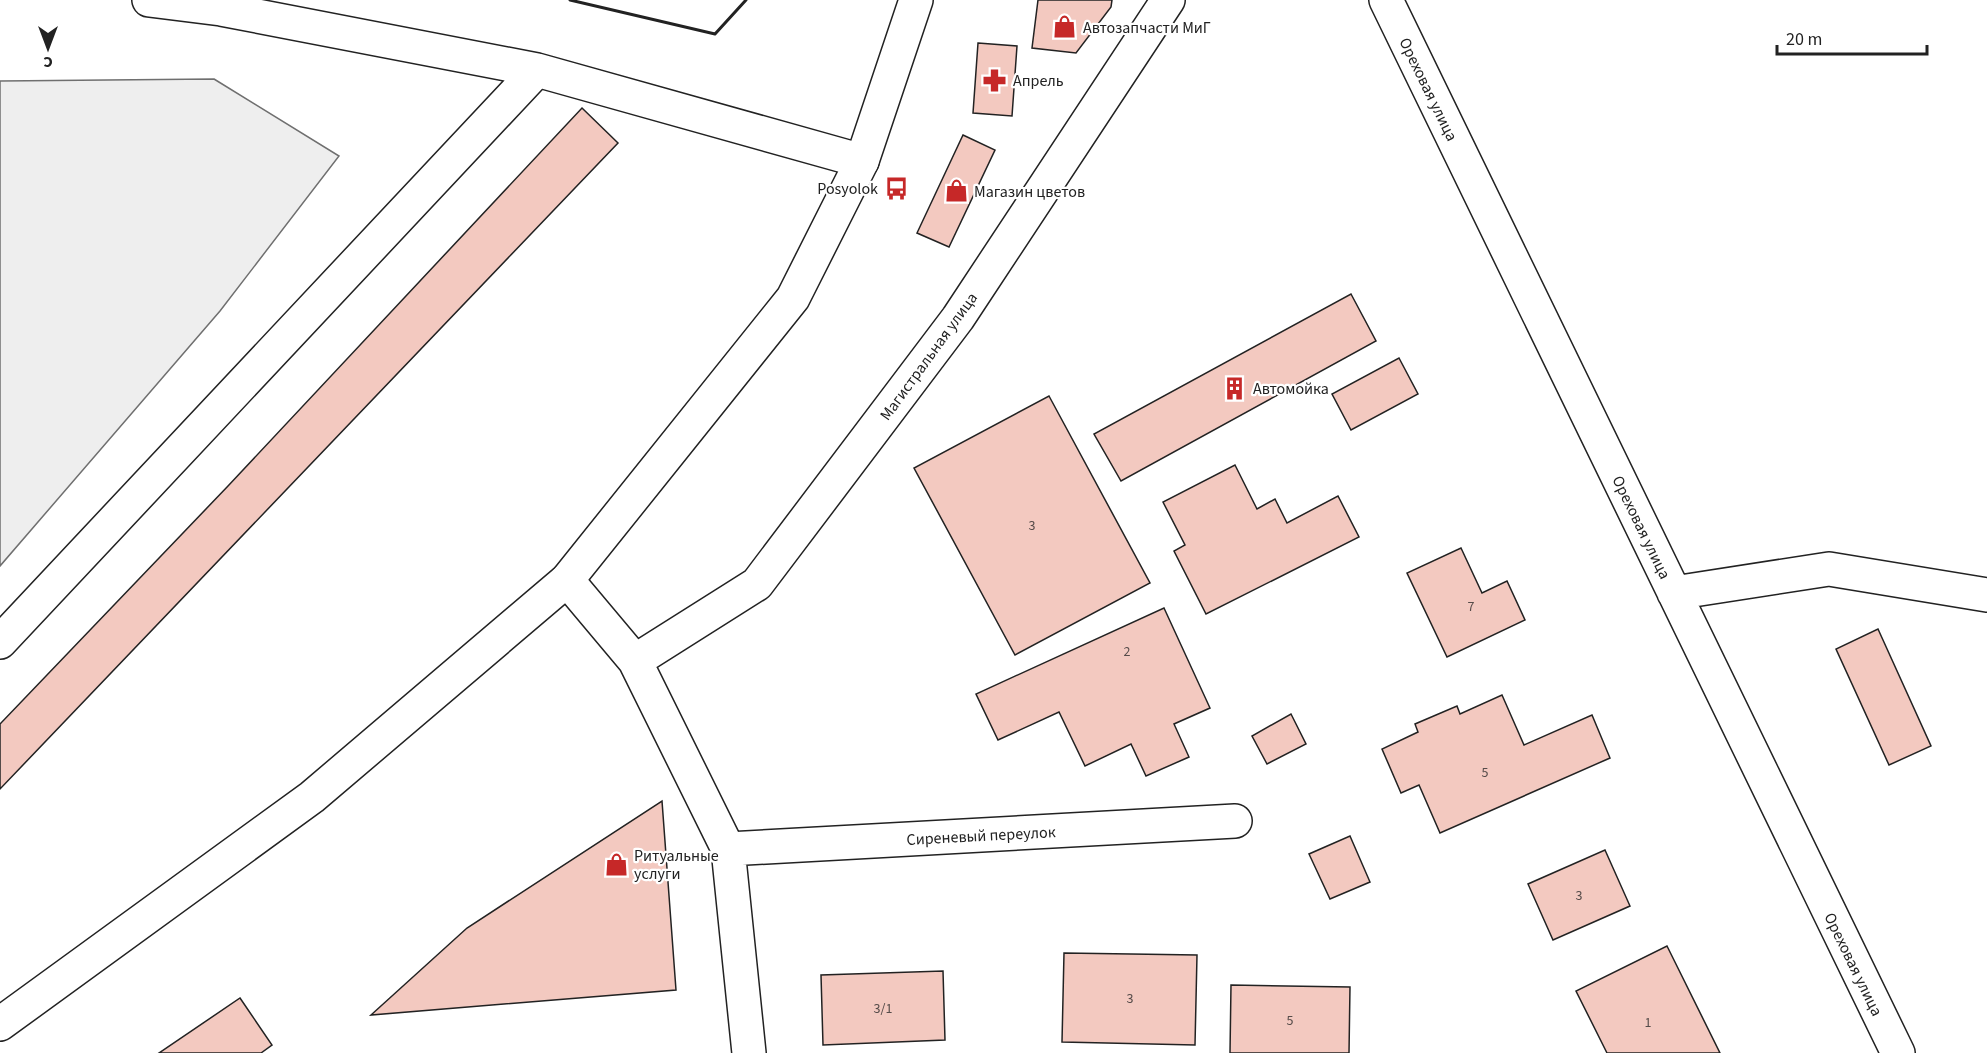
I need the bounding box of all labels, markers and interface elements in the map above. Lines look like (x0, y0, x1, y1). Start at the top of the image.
shop icon: Автозапчасти МиГ (1052, 14, 1078, 40)
place label: Автозапчасти МиГ (1083, 17, 1211, 39)
north arrow (18, 18, 78, 78)
scale bar (1777, 18, 1927, 56)
text: 20 m (1786, 27, 1822, 52)
street label: Ореховая улица (1394, 34, 1463, 145)
text: С (43, 51, 53, 73)
pharmacy icon: Апрель (982, 67, 1008, 93)
place label: Апрель (1013, 70, 1064, 92)
bus stop icon: Posyolok (883, 175, 909, 201)
place label: Posyolok (817, 178, 878, 200)
shop icon: Магазин цветов (943, 178, 969, 204)
place label: Магазин цветов (974, 181, 1085, 203)
street label: Магистральная улица (875, 288, 983, 425)
building icon: Автомойка (1222, 375, 1248, 401)
place label: Автомойка (1253, 378, 1329, 400)
street label: Ореховая улица (1607, 472, 1676, 583)
house number: 3 (1029, 516, 1036, 536)
house number: 7 (1468, 597, 1475, 617)
house number: 2 (1124, 642, 1131, 662)
house number: 5 (1482, 763, 1489, 783)
street label: Сиреневый переулок (906, 821, 1056, 851)
place label: Ритуальные услуги (634, 845, 719, 885)
shop icon: Ритуальные услуги (603, 851, 629, 877)
house number: 3 (1576, 886, 1583, 906)
street label: Ореховая улица (1819, 909, 1888, 1020)
house number: 3 (1127, 989, 1134, 1009)
house number: 3/1 (874, 999, 892, 1019)
house number: 5 (1287, 1011, 1294, 1031)
house number: 1 (1645, 1013, 1652, 1033)

